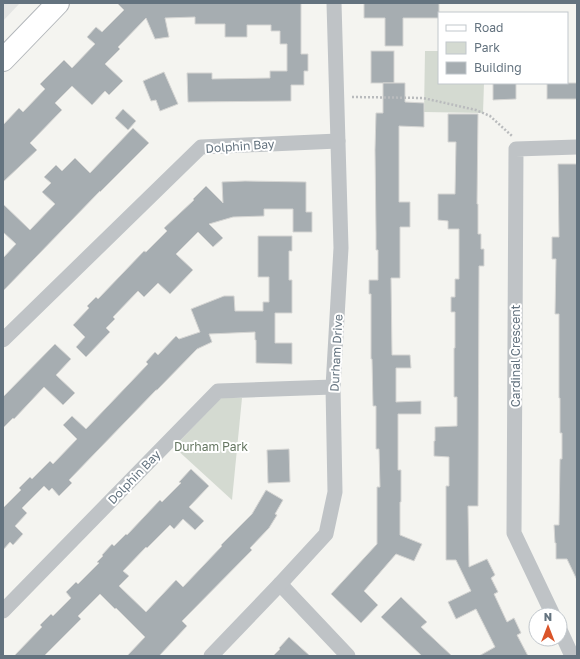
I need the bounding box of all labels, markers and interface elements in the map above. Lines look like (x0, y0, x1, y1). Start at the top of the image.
legend (438, 12, 568, 84)
text: Road (474, 20, 503, 35)
text: Park (474, 40, 500, 55)
text: Building (474, 60, 522, 75)
street label: Dolphin Bay (205, 136, 275, 156)
street label: Cardinal Crescent (508, 304, 523, 407)
street label: Durham Drive (326, 314, 346, 392)
park label: Durham Park (174, 439, 248, 454)
street label: Dolphin Bay (105, 447, 164, 507)
north arrow (528, 607, 568, 647)
text: N (544, 610, 552, 623)

